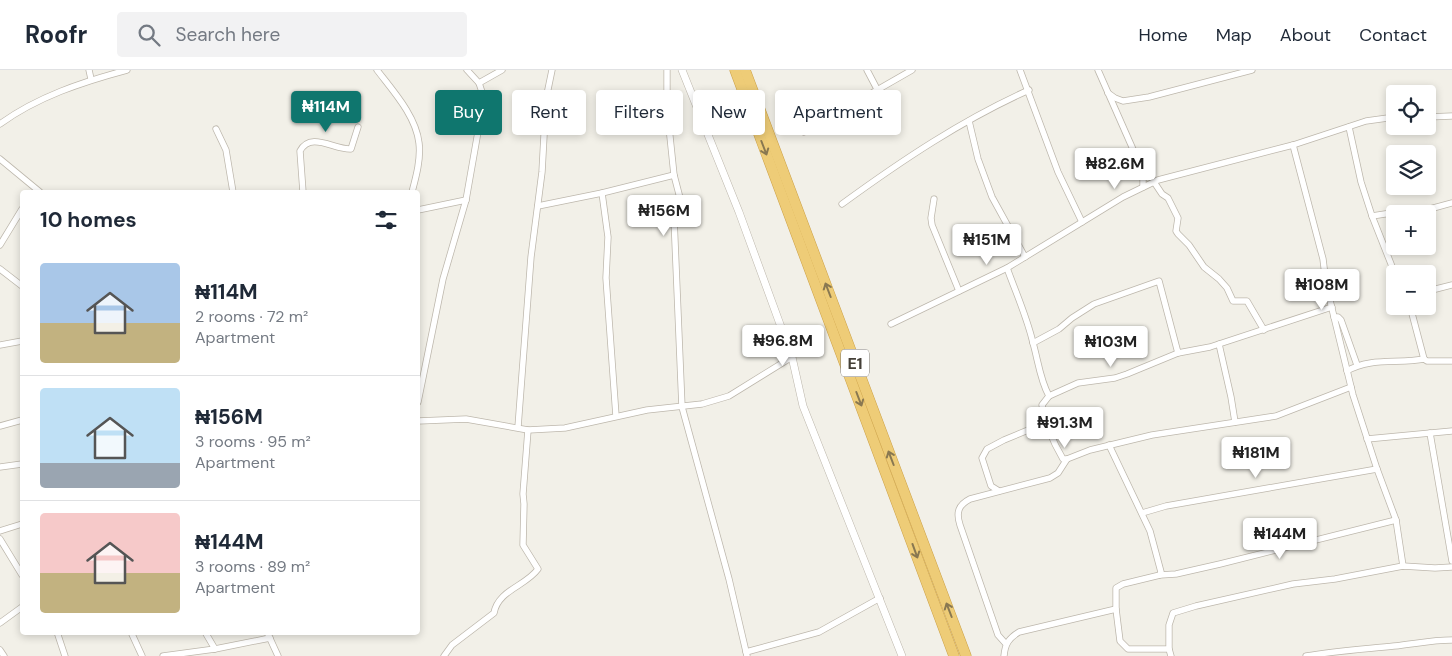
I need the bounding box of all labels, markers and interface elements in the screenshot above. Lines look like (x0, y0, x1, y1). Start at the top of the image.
search box (117, 12, 467, 57)
text: Roofr (25, 19, 87, 50)
icon: search (135, 21, 163, 49)
text: Search here (175, 22, 280, 47)
text: Home (1138, 23, 1188, 47)
text: Map (1216, 23, 1252, 47)
text: About (1280, 23, 1331, 47)
text: Contact (1359, 23, 1427, 47)
map controls (1386, 85, 1436, 315)
button: locate (1386, 85, 1436, 135)
pin: ₦114M (291, 90, 361, 133)
chip: Buy (435, 90, 502, 135)
chip: Rent (512, 90, 586, 135)
chip: Filters (596, 90, 683, 135)
chip: New (693, 90, 765, 135)
chip: Apartment (775, 90, 901, 135)
text: ₦114M (302, 96, 350, 117)
one-way arrow (760, 140, 769, 156)
button: layers (1386, 145, 1436, 195)
pin: ₦82.6M (1074, 148, 1156, 190)
text: ₦82.6M (1086, 153, 1144, 174)
pin: ₦156M (629, 194, 699, 237)
text: ₦156M (638, 200, 690, 221)
button: + (1386, 205, 1436, 255)
text: 10 homes (40, 206, 137, 234)
icon: filters (372, 206, 400, 234)
pin: ₦151M (952, 224, 1022, 266)
text: ₦151M (963, 229, 1011, 250)
button: − (1386, 265, 1436, 315)
pin: ₦108M (1287, 268, 1357, 311)
text: ₦108M (1296, 274, 1348, 295)
text: ₦114M (195, 278, 258, 306)
icon: home (80, 283, 140, 343)
one-way arrow (823, 283, 832, 298)
text: 2 rooms · 72 m² (195, 306, 308, 327)
pin: ₦96.8M (742, 324, 824, 367)
pin: ₦103M (1076, 326, 1146, 368)
text: Apartment (195, 327, 275, 348)
text: ₦96.8M (753, 330, 813, 351)
text: ₦103M (1085, 331, 1137, 352)
road number: E1 (841, 350, 869, 376)
one-way arrow (855, 390, 864, 406)
text: ₦156M (195, 403, 263, 431)
pin: ₦91.3M (1024, 406, 1106, 449)
icon: home (80, 408, 140, 468)
text: ₦91.3M (1037, 412, 1093, 433)
text: 3 rooms · 95 m² (195, 431, 311, 452)
pin: ₦181M (1221, 436, 1291, 479)
text: ₦181M (1232, 442, 1280, 463)
one-way arrow (886, 451, 895, 467)
text: Apartment (195, 452, 275, 473)
pin: ₦144M (1245, 518, 1315, 560)
text: ₦144M (1254, 523, 1306, 544)
text: ₦144M (195, 528, 264, 556)
icon: home (80, 533, 140, 593)
one-way arrow (911, 543, 920, 558)
text: 3 rooms · 89 m² (195, 556, 310, 577)
text: Apartment (195, 577, 275, 598)
one-way arrow (944, 603, 953, 619)

